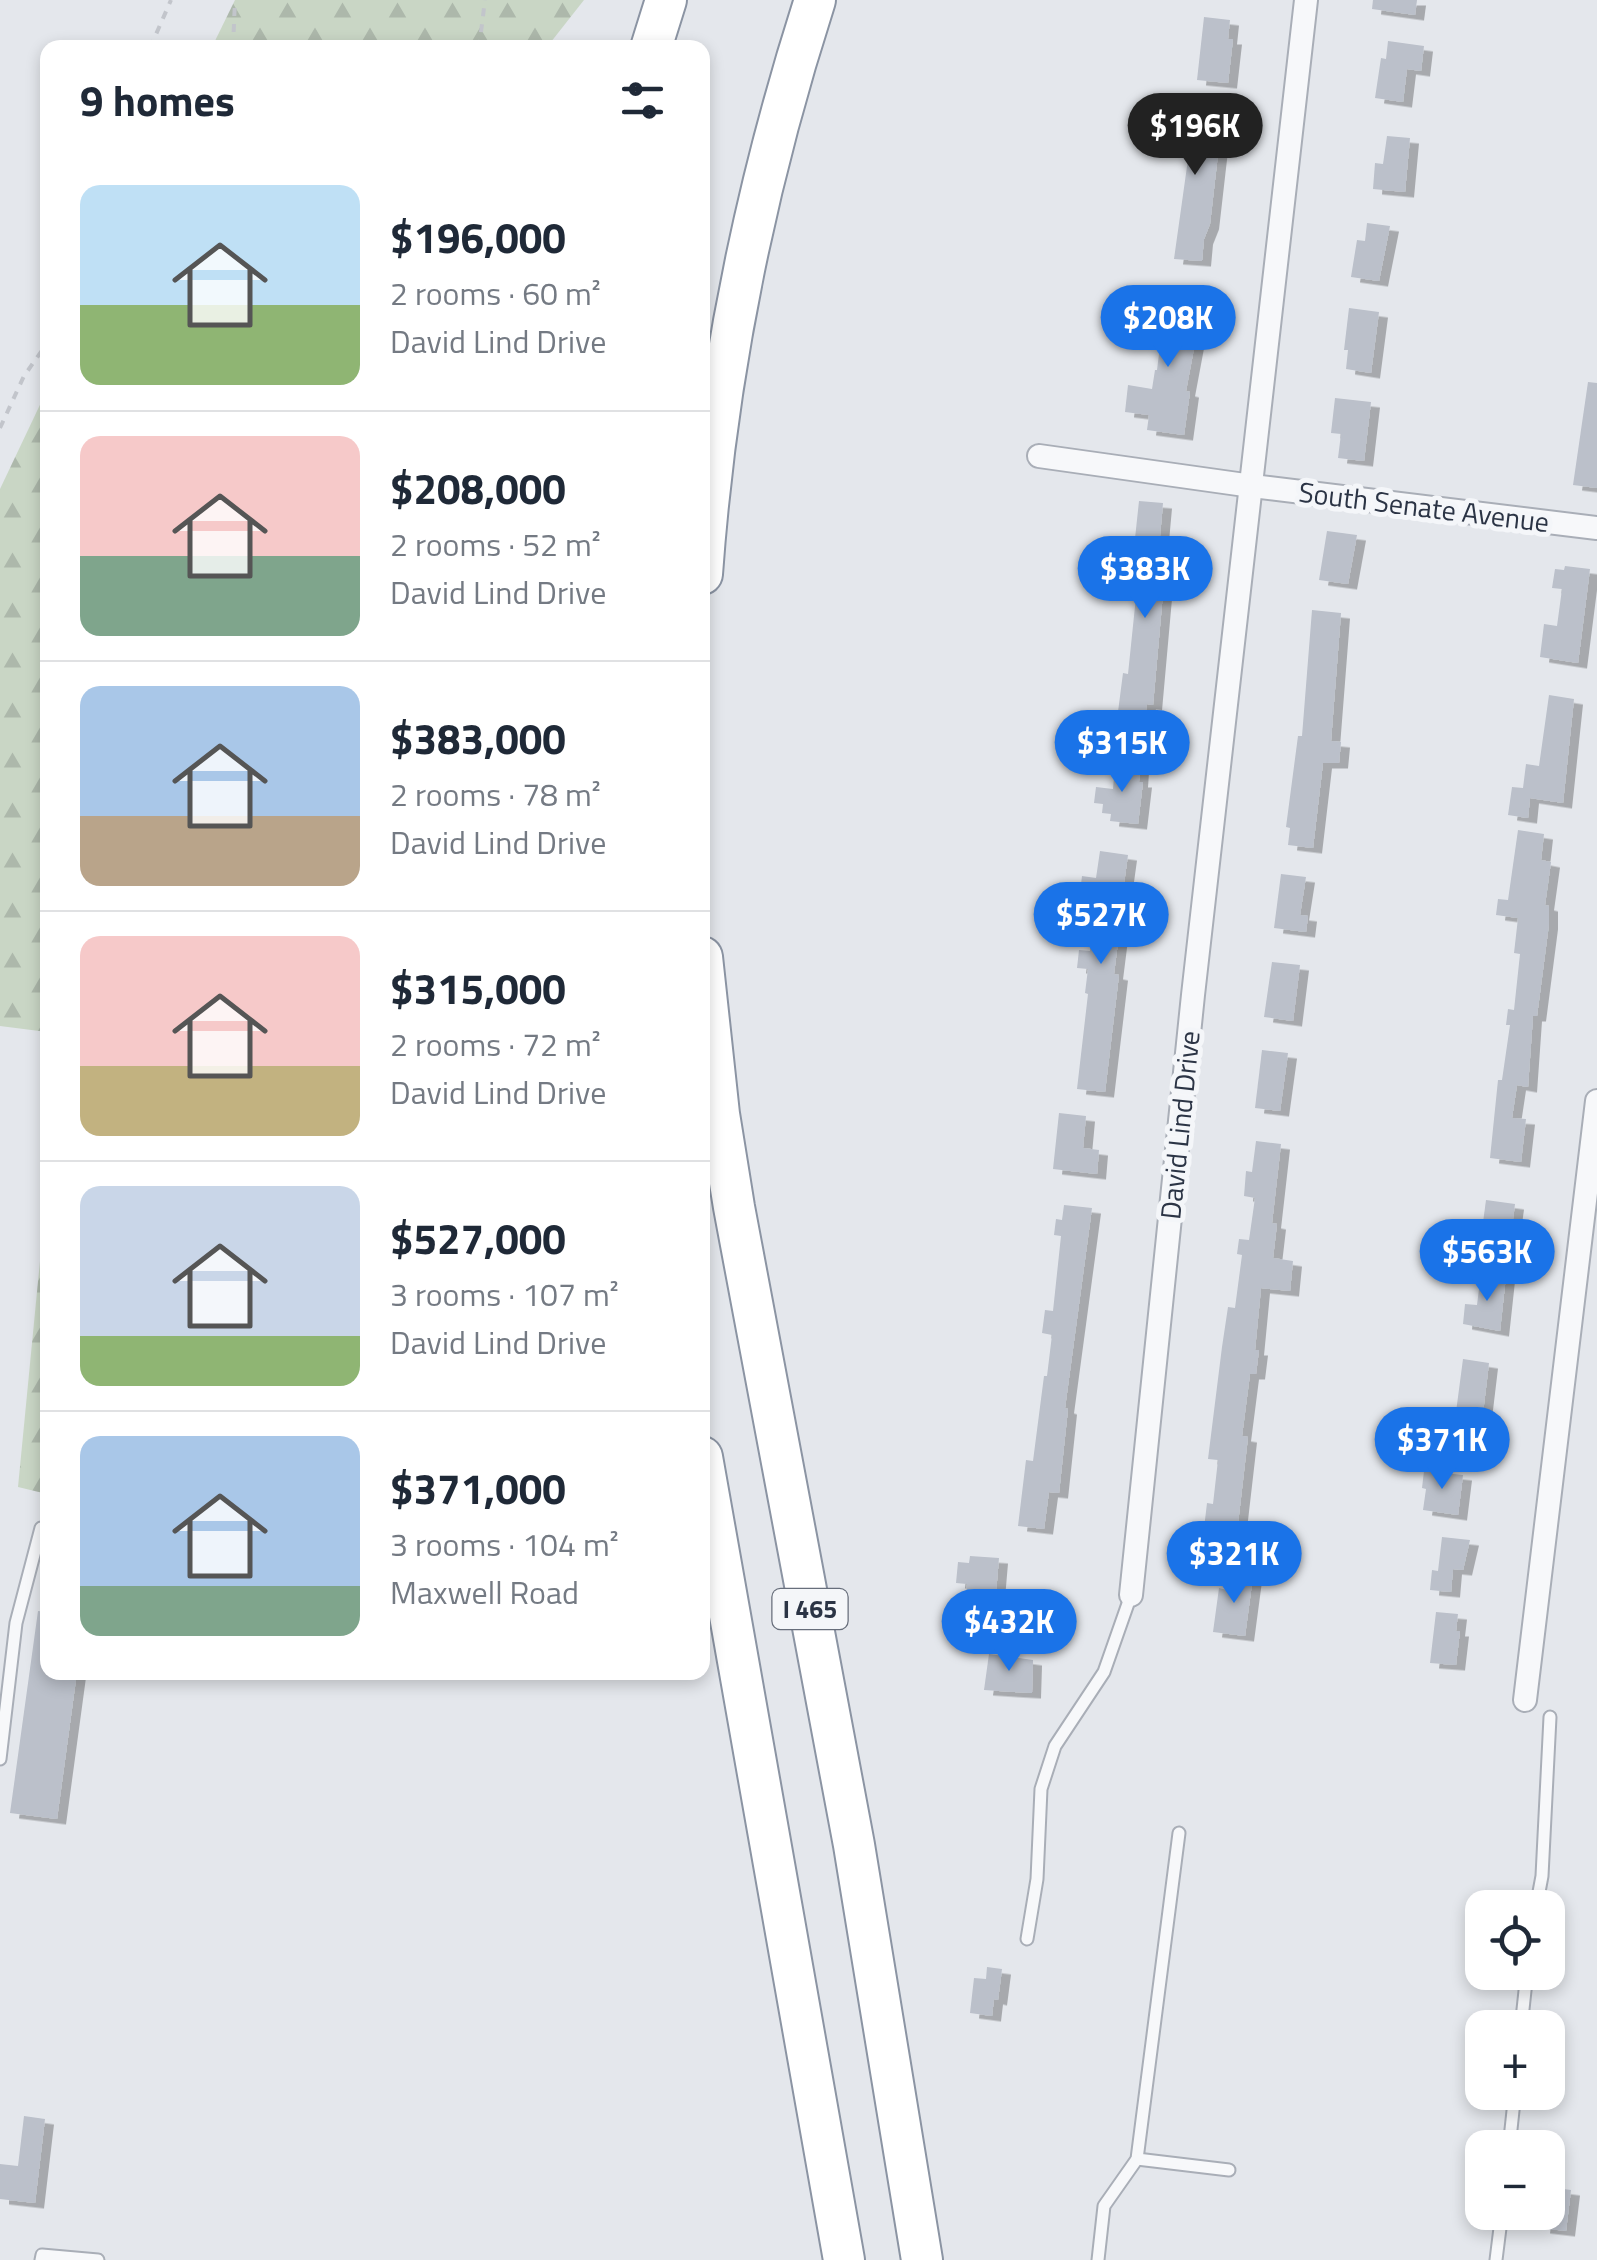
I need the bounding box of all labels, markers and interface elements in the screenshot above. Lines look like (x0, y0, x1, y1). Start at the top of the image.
text: 9 homes (80, 68, 235, 132)
icon: filters (615, 73, 670, 128)
pin: $196K (1125, 93, 1265, 178)
text: $196K (1150, 101, 1240, 149)
text: $196,000 (390, 205, 566, 269)
icon: home (160, 225, 280, 345)
text: 2 rooms · 60 m² (390, 269, 601, 317)
pin: $208K (1098, 285, 1238, 370)
text: $208K (1123, 293, 1213, 341)
text: David Lind Drive (390, 317, 606, 365)
text: $208,000 (390, 456, 566, 520)
street label: South Senate Avenue (1296, 470, 1552, 543)
icon: home (160, 476, 280, 596)
text: 2 rooms · 52 m² (390, 520, 601, 568)
pin: $383K (1075, 536, 1215, 621)
text: $383K (1100, 544, 1190, 592)
text: David Lind Drive (390, 568, 606, 616)
text: $383,000 (390, 706, 566, 770)
pin: $315K (1052, 710, 1192, 795)
text: $315K (1077, 718, 1167, 766)
icon: home (160, 726, 280, 846)
text: 2 rooms · 78 m² (390, 770, 601, 818)
text: David Lind Drive (390, 818, 606, 866)
pin: $527K (1031, 882, 1171, 967)
text: $527K (1056, 890, 1146, 938)
text: $315,000 (390, 956, 566, 1020)
icon: home (160, 976, 280, 1096)
text: 2 rooms · 72 m² (390, 1020, 601, 1068)
street label: David Lind Drive (1148, 1029, 1211, 1221)
text: David Lind Drive (390, 1068, 606, 1116)
text: $527,000 (390, 1206, 566, 1270)
pin: $563K (1417, 1219, 1557, 1304)
icon: home (160, 1226, 280, 1346)
text: $563K (1442, 1227, 1532, 1275)
text: 3 rooms · 107 m² (390, 1270, 619, 1318)
text: David Lind Drive (390, 1318, 606, 1366)
pin: $371K (1372, 1407, 1512, 1492)
text: $371K (1397, 1415, 1487, 1463)
text: $371,000 (390, 1456, 566, 1520)
icon: home (160, 1476, 280, 1596)
text: 3 rooms · 104 m² (390, 1520, 619, 1568)
pin: $321K (1164, 1521, 1304, 1606)
text: $321K (1189, 1529, 1279, 1577)
text: Maxwell Road (390, 1568, 579, 1616)
road number: I 465 (772, 1589, 848, 1629)
pin: $432K (939, 1589, 1079, 1674)
text: $432K (964, 1597, 1054, 1645)
map controls (1465, 1890, 1565, 2230)
button: locate (1465, 1890, 1565, 1990)
button: + (1465, 2010, 1565, 2110)
button: − (1465, 2130, 1565, 2230)

